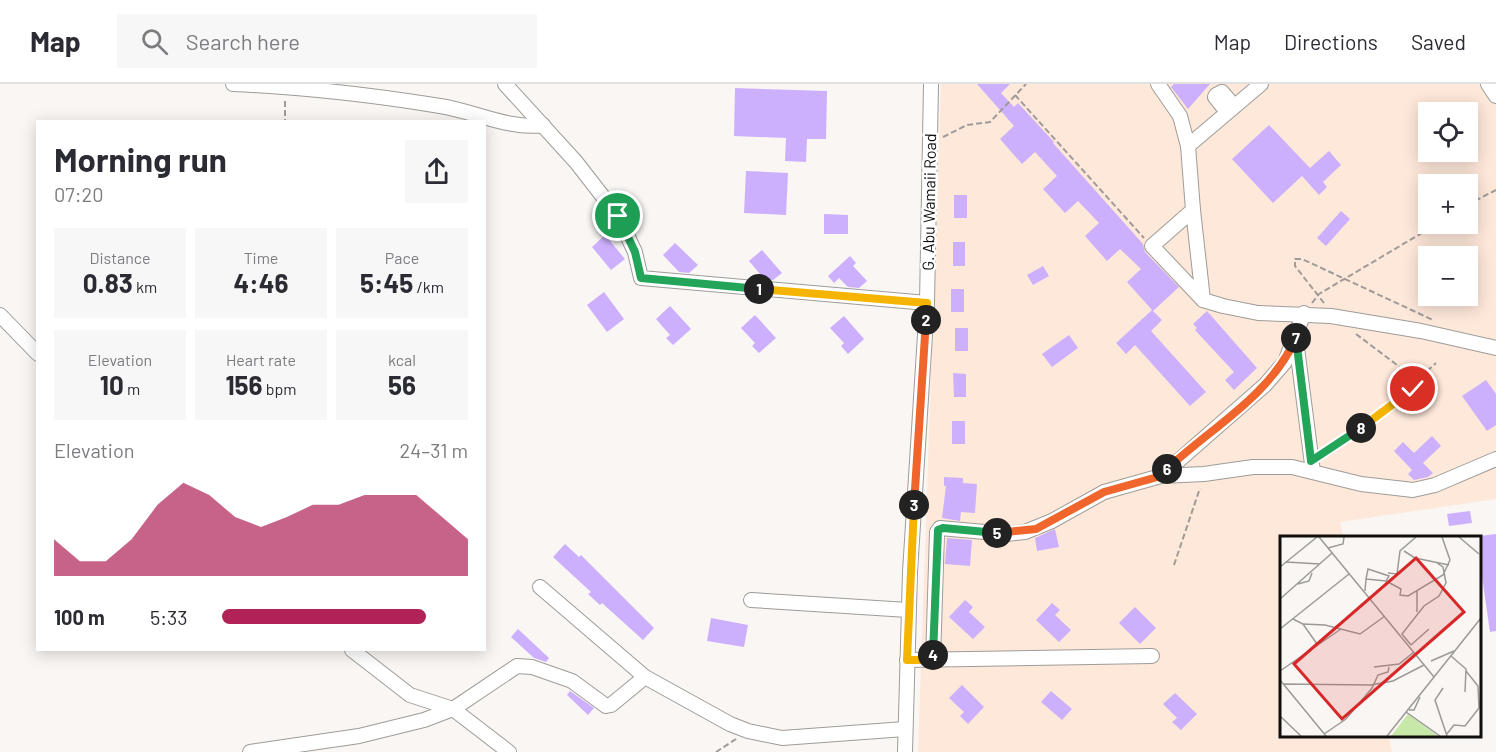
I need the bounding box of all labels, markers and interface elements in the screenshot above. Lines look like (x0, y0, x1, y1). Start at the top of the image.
search box (117, 14, 537, 68)
text: Map (30, 24, 81, 58)
icon: search (138, 25, 171, 58)
text: Search here (186, 28, 300, 54)
text: Map (1214, 29, 1251, 54)
text: Directions (1284, 29, 1378, 54)
text: Saved (1411, 29, 1466, 54)
map controls (1418, 102, 1478, 306)
button: locate (1418, 102, 1478, 162)
street label: G. Abu Wamaii Road (918, 133, 939, 271)
text: Morning run (54, 139, 227, 179)
button: share (405, 140, 468, 203)
button: + (1418, 174, 1478, 234)
text: 07:20 (54, 182, 104, 206)
pin (592, 190, 643, 241)
icon: arrive (601, 199, 634, 232)
button: − (1418, 246, 1478, 306)
text: Distance (90, 248, 150, 267)
text: Time (244, 248, 278, 267)
text: Pace (385, 248, 419, 267)
text: 0.83 (83, 267, 133, 298)
text: 4:46 (234, 267, 288, 298)
text: 5:45 (360, 267, 413, 298)
pin: 1 (744, 274, 774, 304)
text: km (133, 277, 157, 296)
text: /km (413, 277, 444, 296)
text: 1 (756, 279, 762, 298)
pin: 2 (911, 305, 941, 335)
text: 2 (922, 310, 930, 329)
pin: 7 (1281, 323, 1311, 353)
text: 7 (1292, 328, 1300, 347)
text: Elevation (88, 350, 152, 369)
text: Heart rate (226, 350, 296, 369)
text: kcal (388, 350, 416, 369)
pin (1387, 363, 1438, 414)
text: 10 (100, 369, 124, 400)
text: 156 (225, 369, 263, 400)
text: 56 (388, 369, 416, 400)
icon: check (1396, 372, 1429, 405)
text: m (124, 379, 140, 398)
text: bpm (263, 379, 297, 398)
pin: 8 (1346, 413, 1376, 443)
text: 8 (1357, 418, 1365, 437)
text: Elevation (54, 438, 135, 462)
text: 24–31 m (400, 438, 468, 462)
pin: 6 (1152, 454, 1182, 484)
text: 6 (1163, 459, 1171, 478)
pin: 3 (899, 490, 929, 520)
text: 3 (910, 495, 918, 514)
pin: 5 (982, 518, 1012, 548)
text: 5 (993, 523, 1001, 542)
inset map (1280, 536, 1481, 737)
text: 100 m (54, 605, 105, 629)
text: 5:33 (150, 605, 188, 629)
pin: 4 (918, 640, 948, 670)
text: 4 (928, 645, 938, 664)

